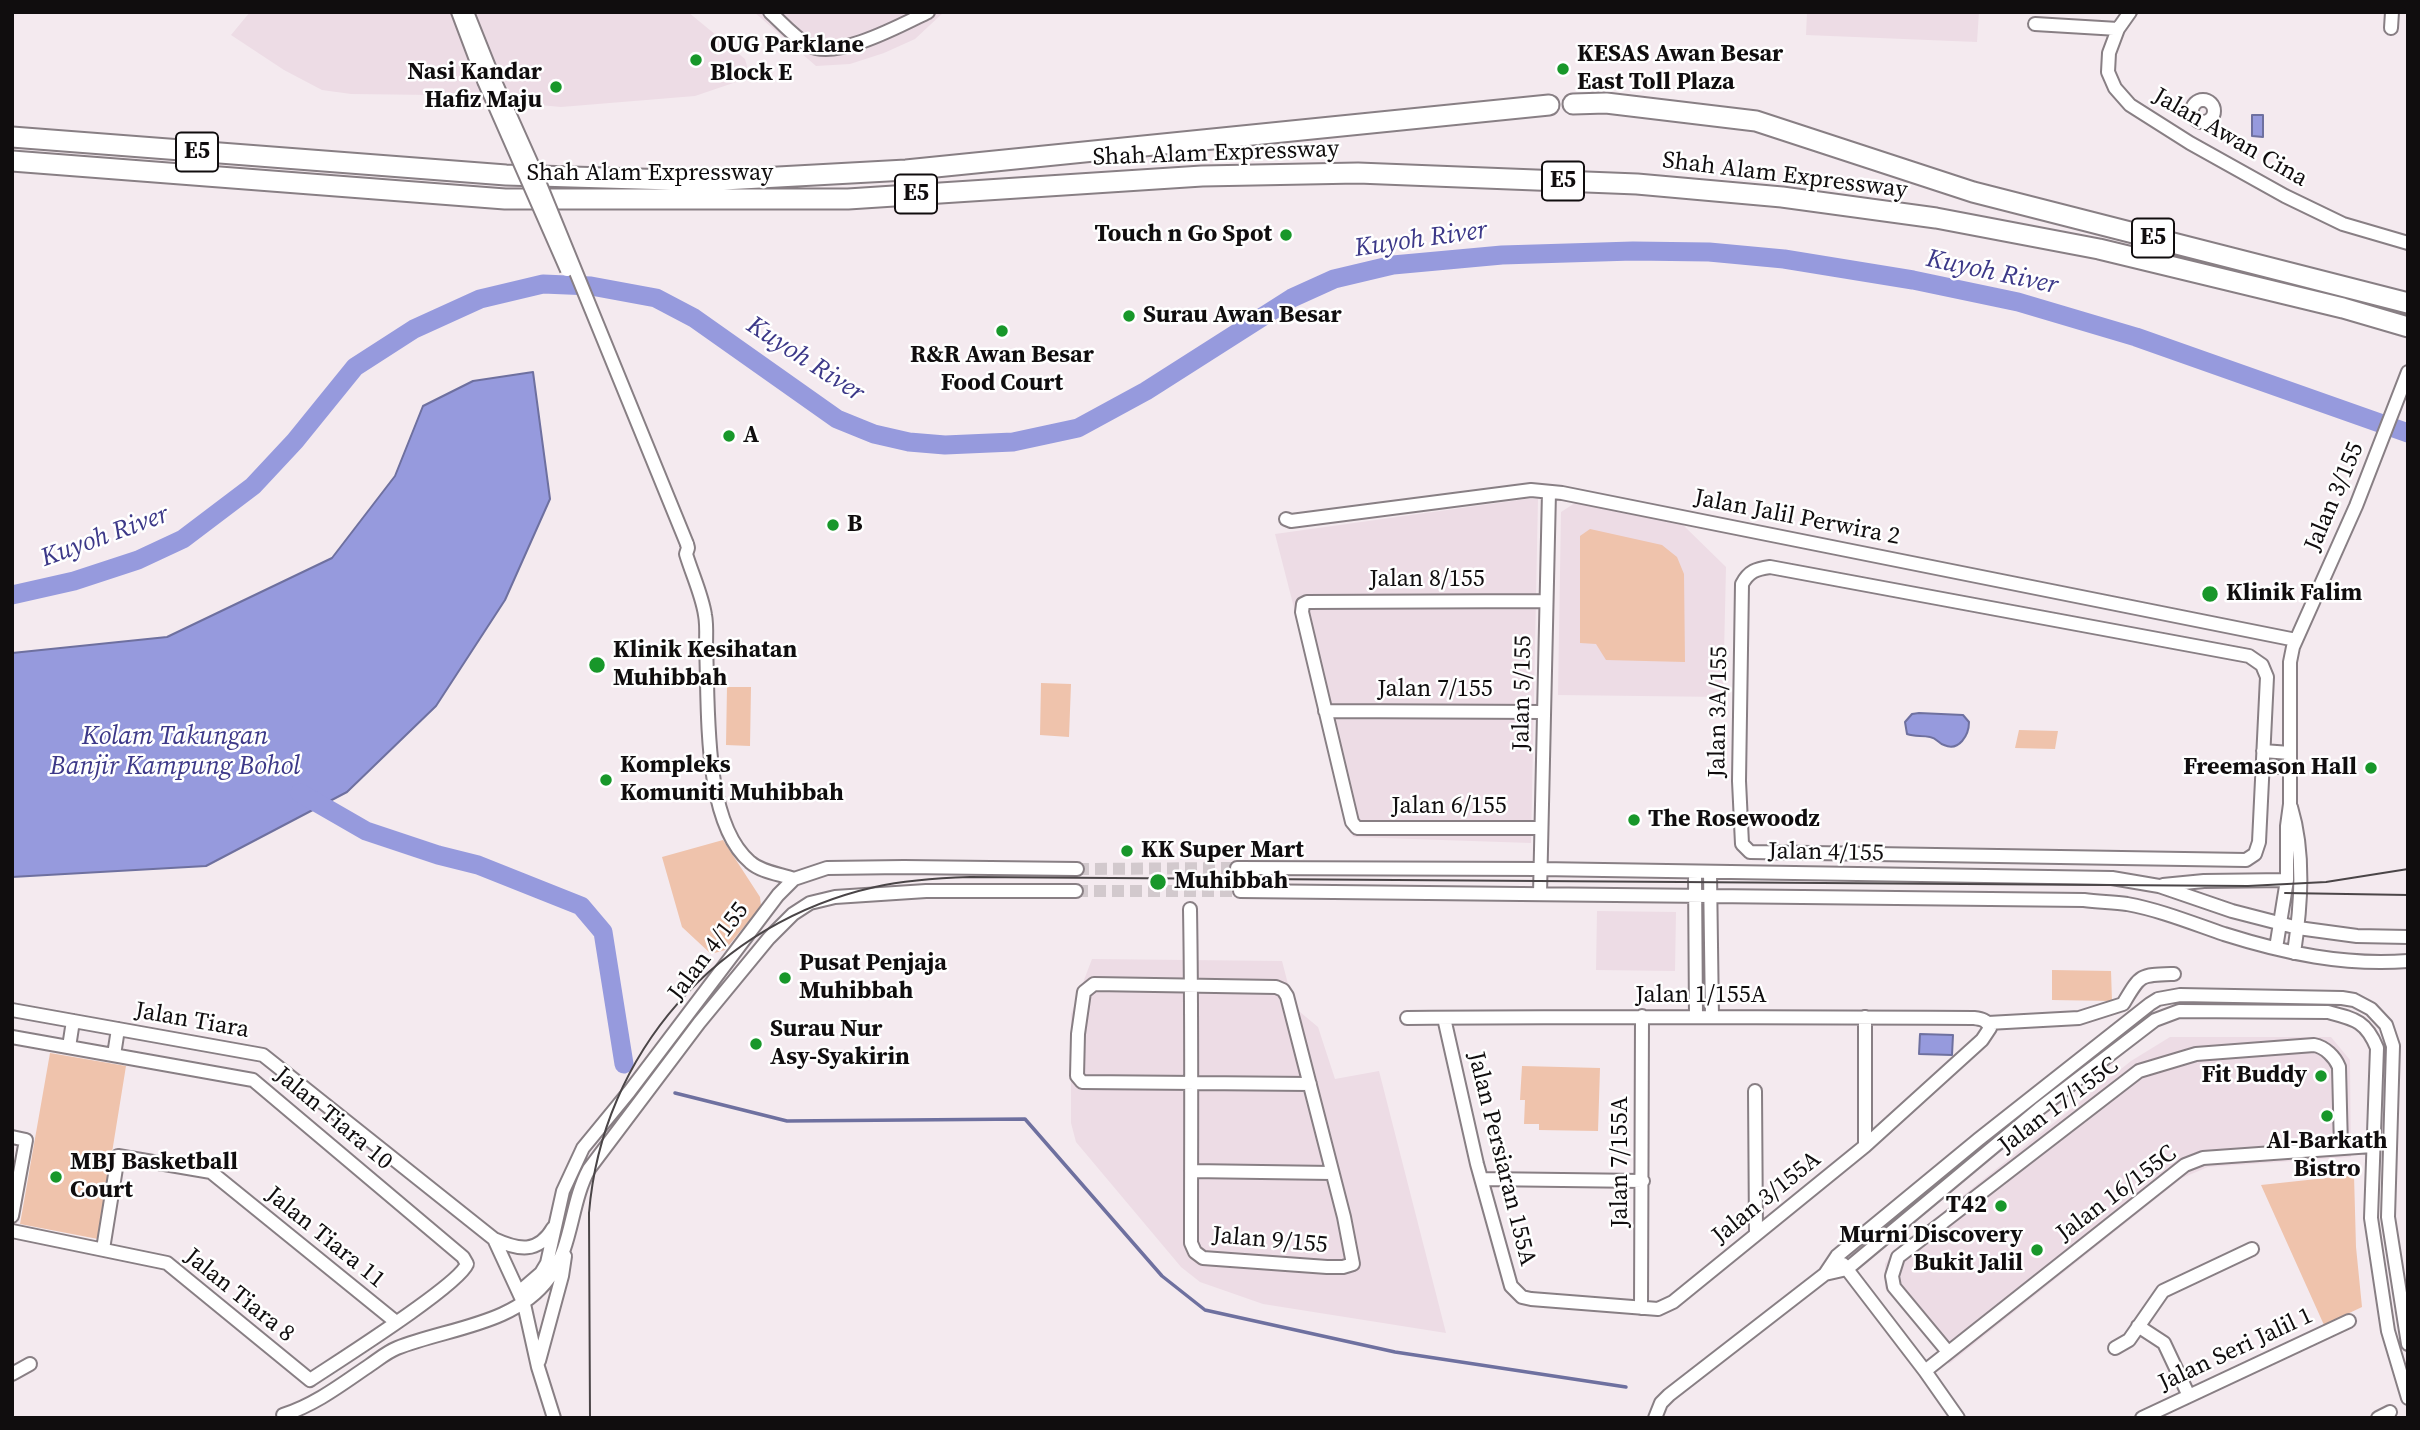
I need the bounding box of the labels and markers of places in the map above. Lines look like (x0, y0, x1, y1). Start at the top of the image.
place label: OUG Parklane Block E (710, 32, 864, 88)
place label: KESAS Awan Besar East Toll Plaza (1577, 41, 1783, 97)
marker: OUG Parklane Block E (688, 52, 704, 68)
place label: Nasi Kandar Hafiz Maju (407, 59, 542, 115)
marker: KESAS Awan Besar East Toll Plaza (1555, 61, 1571, 77)
marker: Nasi Kandar Hafiz Maju (548, 79, 564, 95)
place label: Touch n Go Spot (1095, 221, 1272, 249)
marker: Touch n Go Spot (1278, 227, 1294, 243)
place label: Surau Awan Besar (1143, 302, 1342, 330)
marker: Surau Awan Besar (1121, 308, 1137, 324)
marker: R&R Awan Besar Food Court (994, 323, 1010, 339)
place label: R&R Awan Besar Food Court (910, 342, 1094, 398)
place label: A (743, 422, 759, 450)
marker: A (721, 428, 737, 444)
place label: B (847, 511, 863, 539)
marker: B (825, 517, 841, 533)
place label: Klinik Falim (2226, 580, 2362, 608)
marker: Klinik Falim (2200, 584, 2220, 604)
place label: Klinik Kesihatan Muhibbah (613, 637, 797, 693)
marker: Klinik Kesihatan Muhibbah (587, 655, 607, 675)
place label: Kompleks Komuniti Muhibbah (620, 752, 844, 808)
place label: Freemason Hall (2183, 754, 2357, 782)
marker: Freemason Hall (2363, 760, 2379, 776)
marker: Kompleks Komuniti Muhibbah (598, 772, 614, 788)
place label: The Rosewoodz (1648, 806, 1820, 834)
marker: The Rosewoodz (1626, 812, 1642, 828)
place label: KK Super Mart (1141, 837, 1304, 865)
marker: KK Super Mart (1119, 843, 1135, 859)
place label: Muhibbah (1174, 868, 1288, 896)
marker: Muhibbah (1148, 872, 1168, 892)
place label: Pusat Penjaja Muhibbah (799, 950, 947, 1006)
marker: Pusat Penjaja Muhibbah (777, 970, 793, 986)
place label: Surau Nur Asy-Syakirin (770, 1016, 910, 1072)
marker: Surau Nur Asy-Syakirin (748, 1036, 764, 1052)
place label: Fit Buddy (2201, 1062, 2307, 1090)
marker: Fit Buddy (2313, 1068, 2329, 1084)
marker: Al-Barkath Bistro (2319, 1108, 2335, 1124)
place label: Al-Barkath Bistro (2266, 1128, 2388, 1184)
place label: MBJ Basketball Court (70, 1149, 238, 1205)
marker: MBJ Basketball Court (48, 1169, 64, 1185)
place label: T42 (1946, 1192, 1987, 1220)
marker: T42 (1993, 1198, 2009, 1214)
place label: Murni Discovery Bukit Jalil (1839, 1222, 2023, 1278)
marker: Murni Discovery Bukit Jalil (2029, 1242, 2045, 1258)

